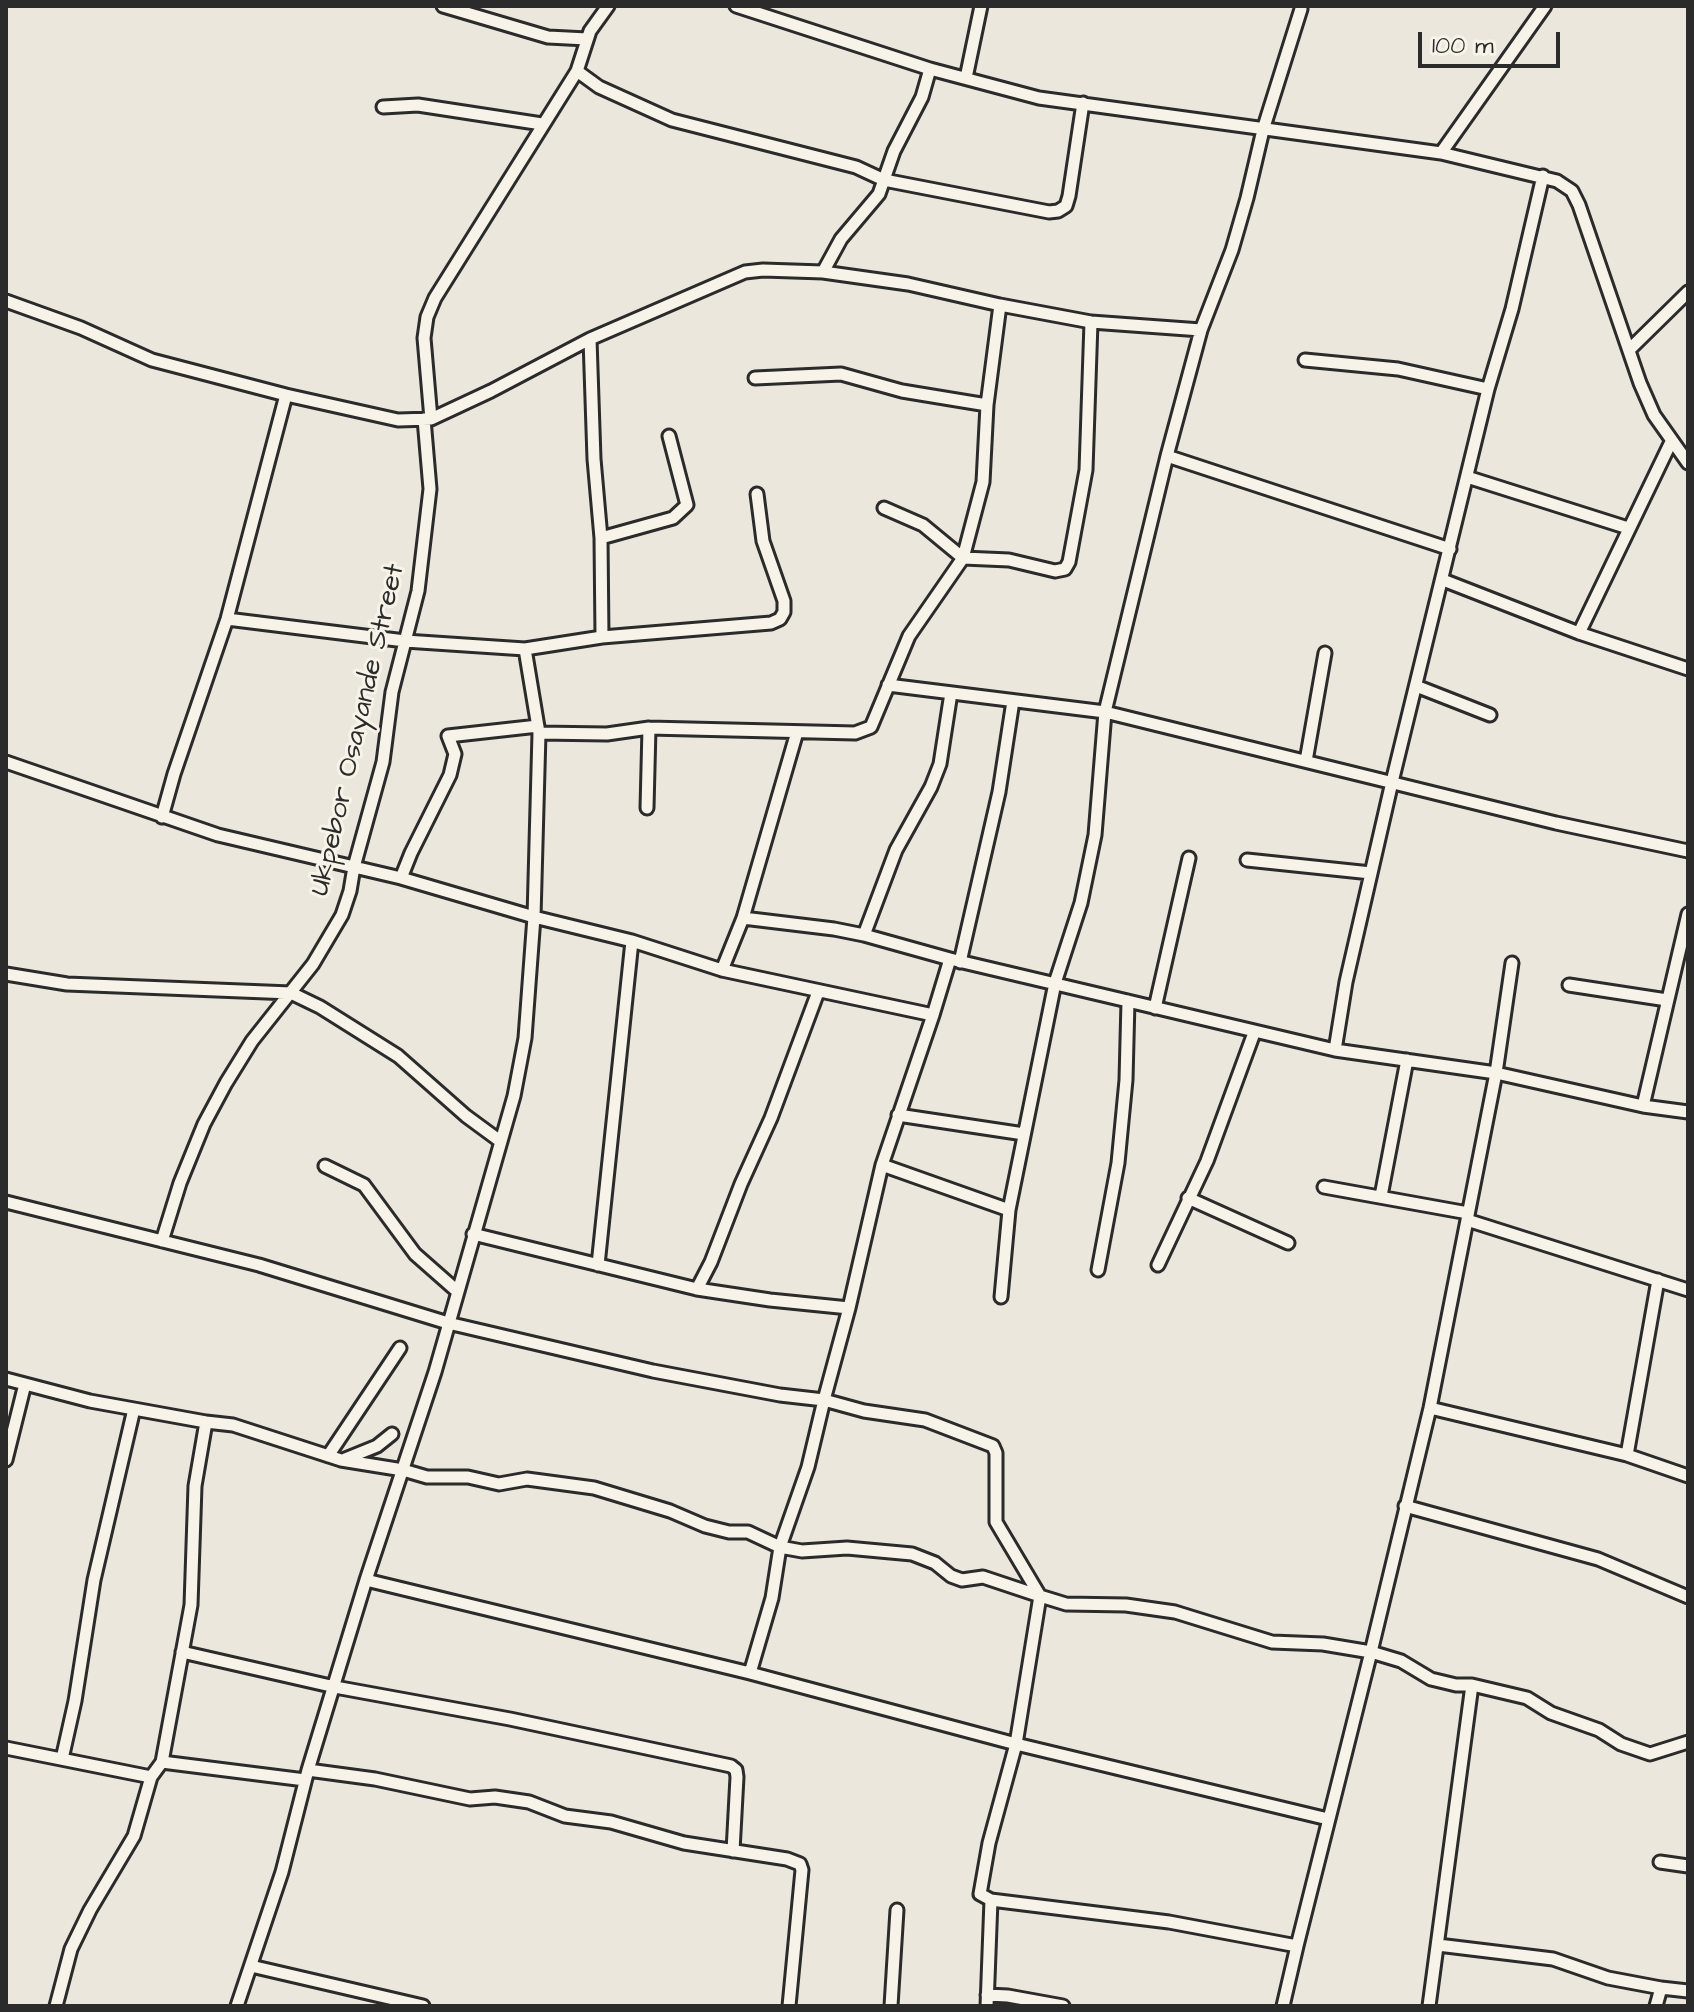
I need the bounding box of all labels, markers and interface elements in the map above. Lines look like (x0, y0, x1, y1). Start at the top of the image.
scale bar (1422, 16, 1564, 66)
text: 100 m (1432, 29, 1494, 63)
street label: Ukpebor Osayande Street (304, 561, 414, 899)

